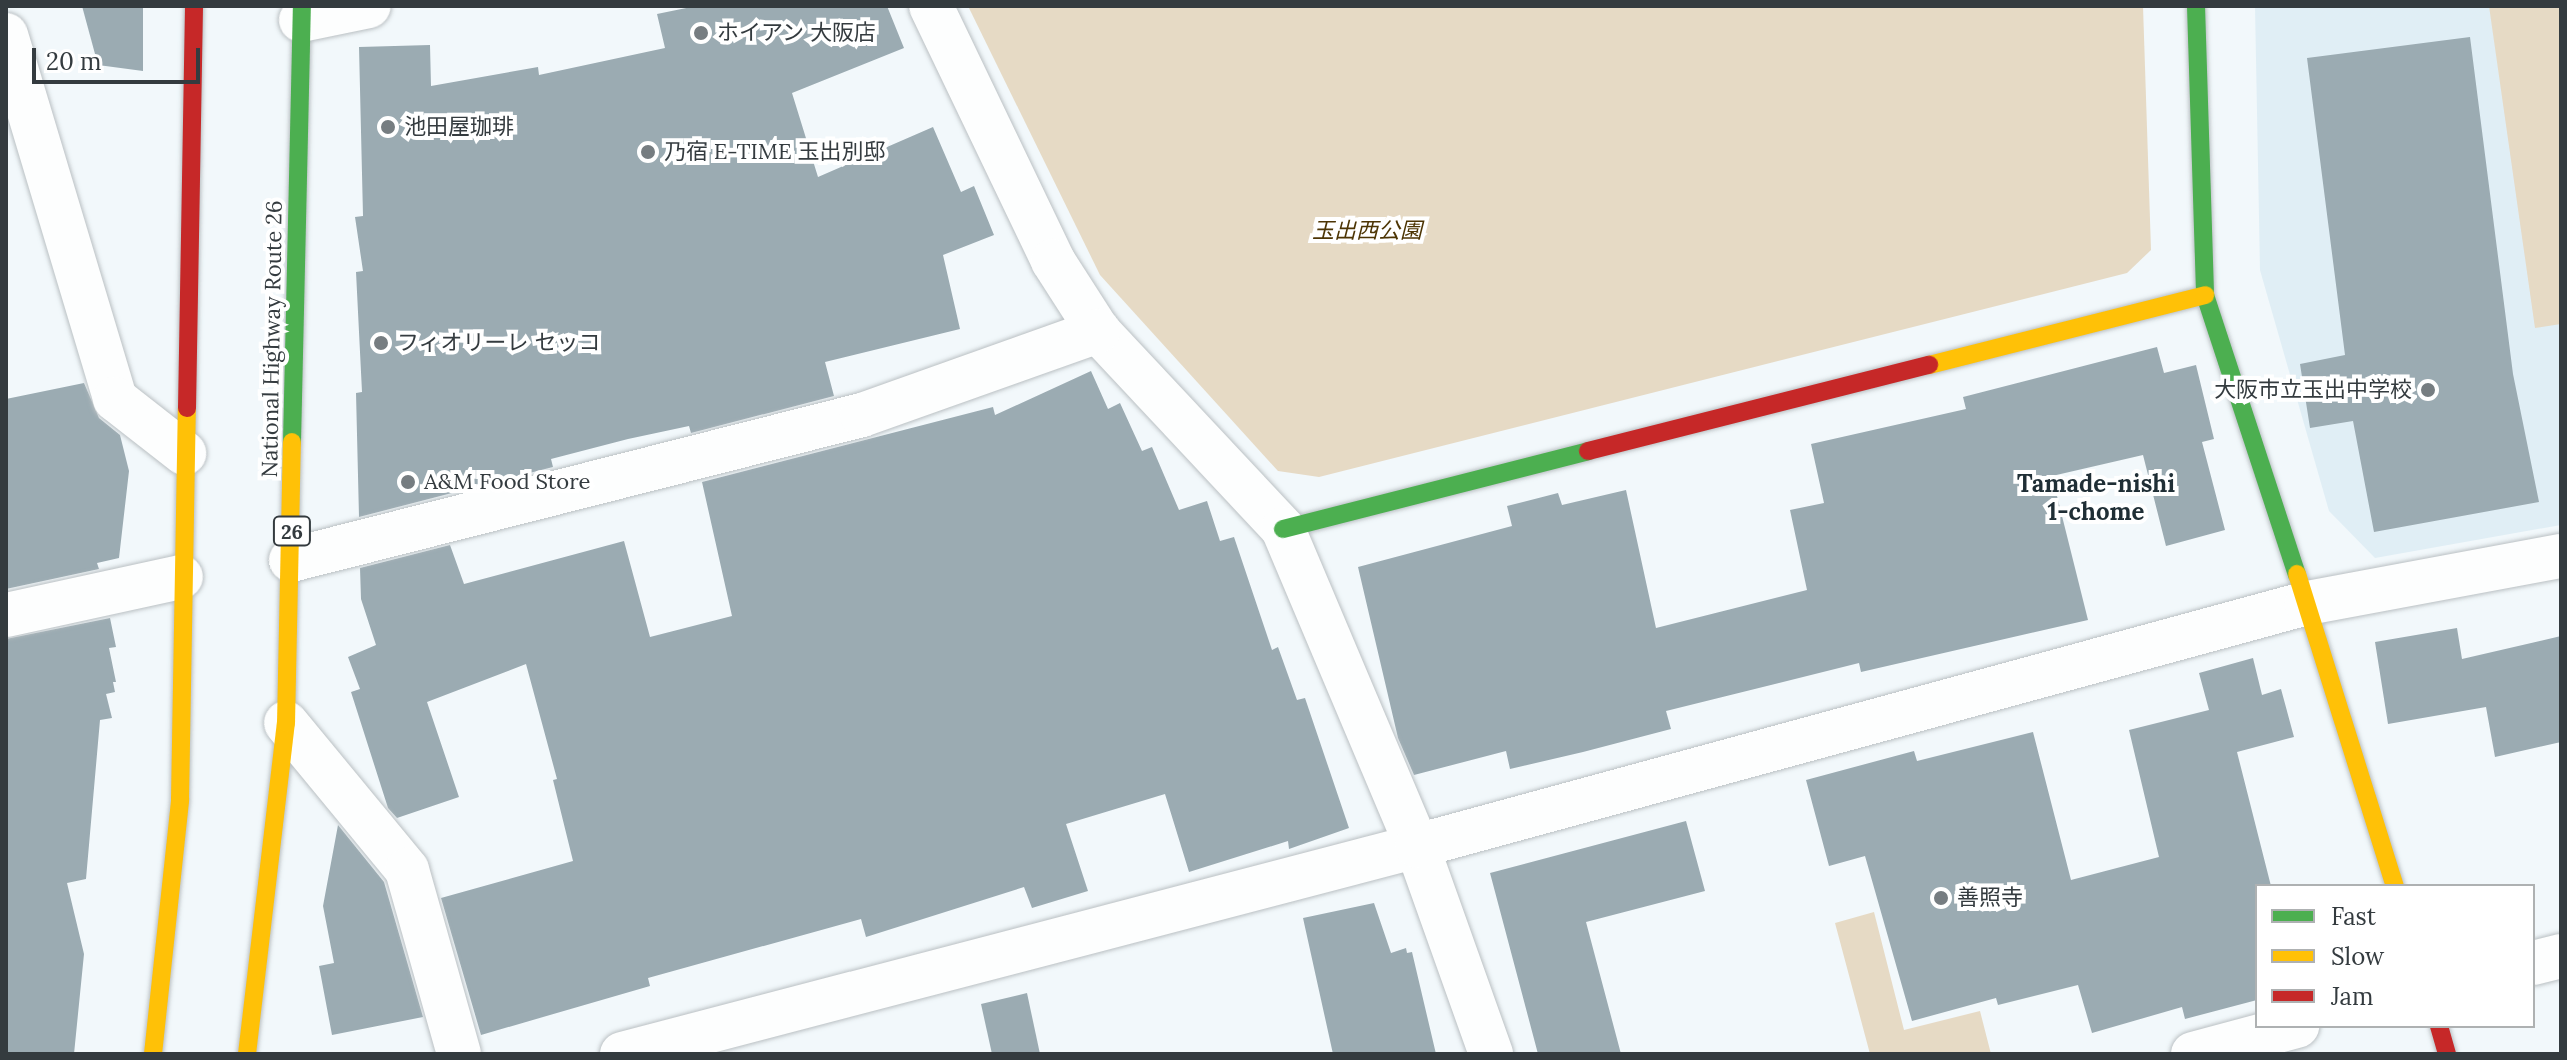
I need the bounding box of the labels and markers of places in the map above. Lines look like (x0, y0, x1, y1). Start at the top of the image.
place label: ホイアン 大阪店 (717, 20, 877, 46)
marker: ホイアン 大阪店 (692, 24, 710, 42)
place label: 池田屋珈琲 (404, 114, 514, 140)
marker: 池田屋珈琲 (379, 118, 397, 136)
place label: 乃宿 E-TIME 玉出別邸 (664, 139, 885, 165)
marker: 乃宿 E-TIME 玉出別邸 (639, 143, 657, 161)
place label: フィオリーレ セッコ (397, 330, 601, 356)
marker: フィオリーレ セッコ (372, 334, 390, 352)
place label: 大阪市立玉出中学校 (2214, 377, 2412, 403)
marker: 大阪市立玉出中学校 (2419, 381, 2437, 399)
place label: A&M Food Store (424, 469, 591, 495)
marker: A&M Food Store (399, 473, 417, 491)
place label: 善照寺 (1957, 885, 2023, 911)
marker: 善照寺 (1932, 889, 1950, 907)

